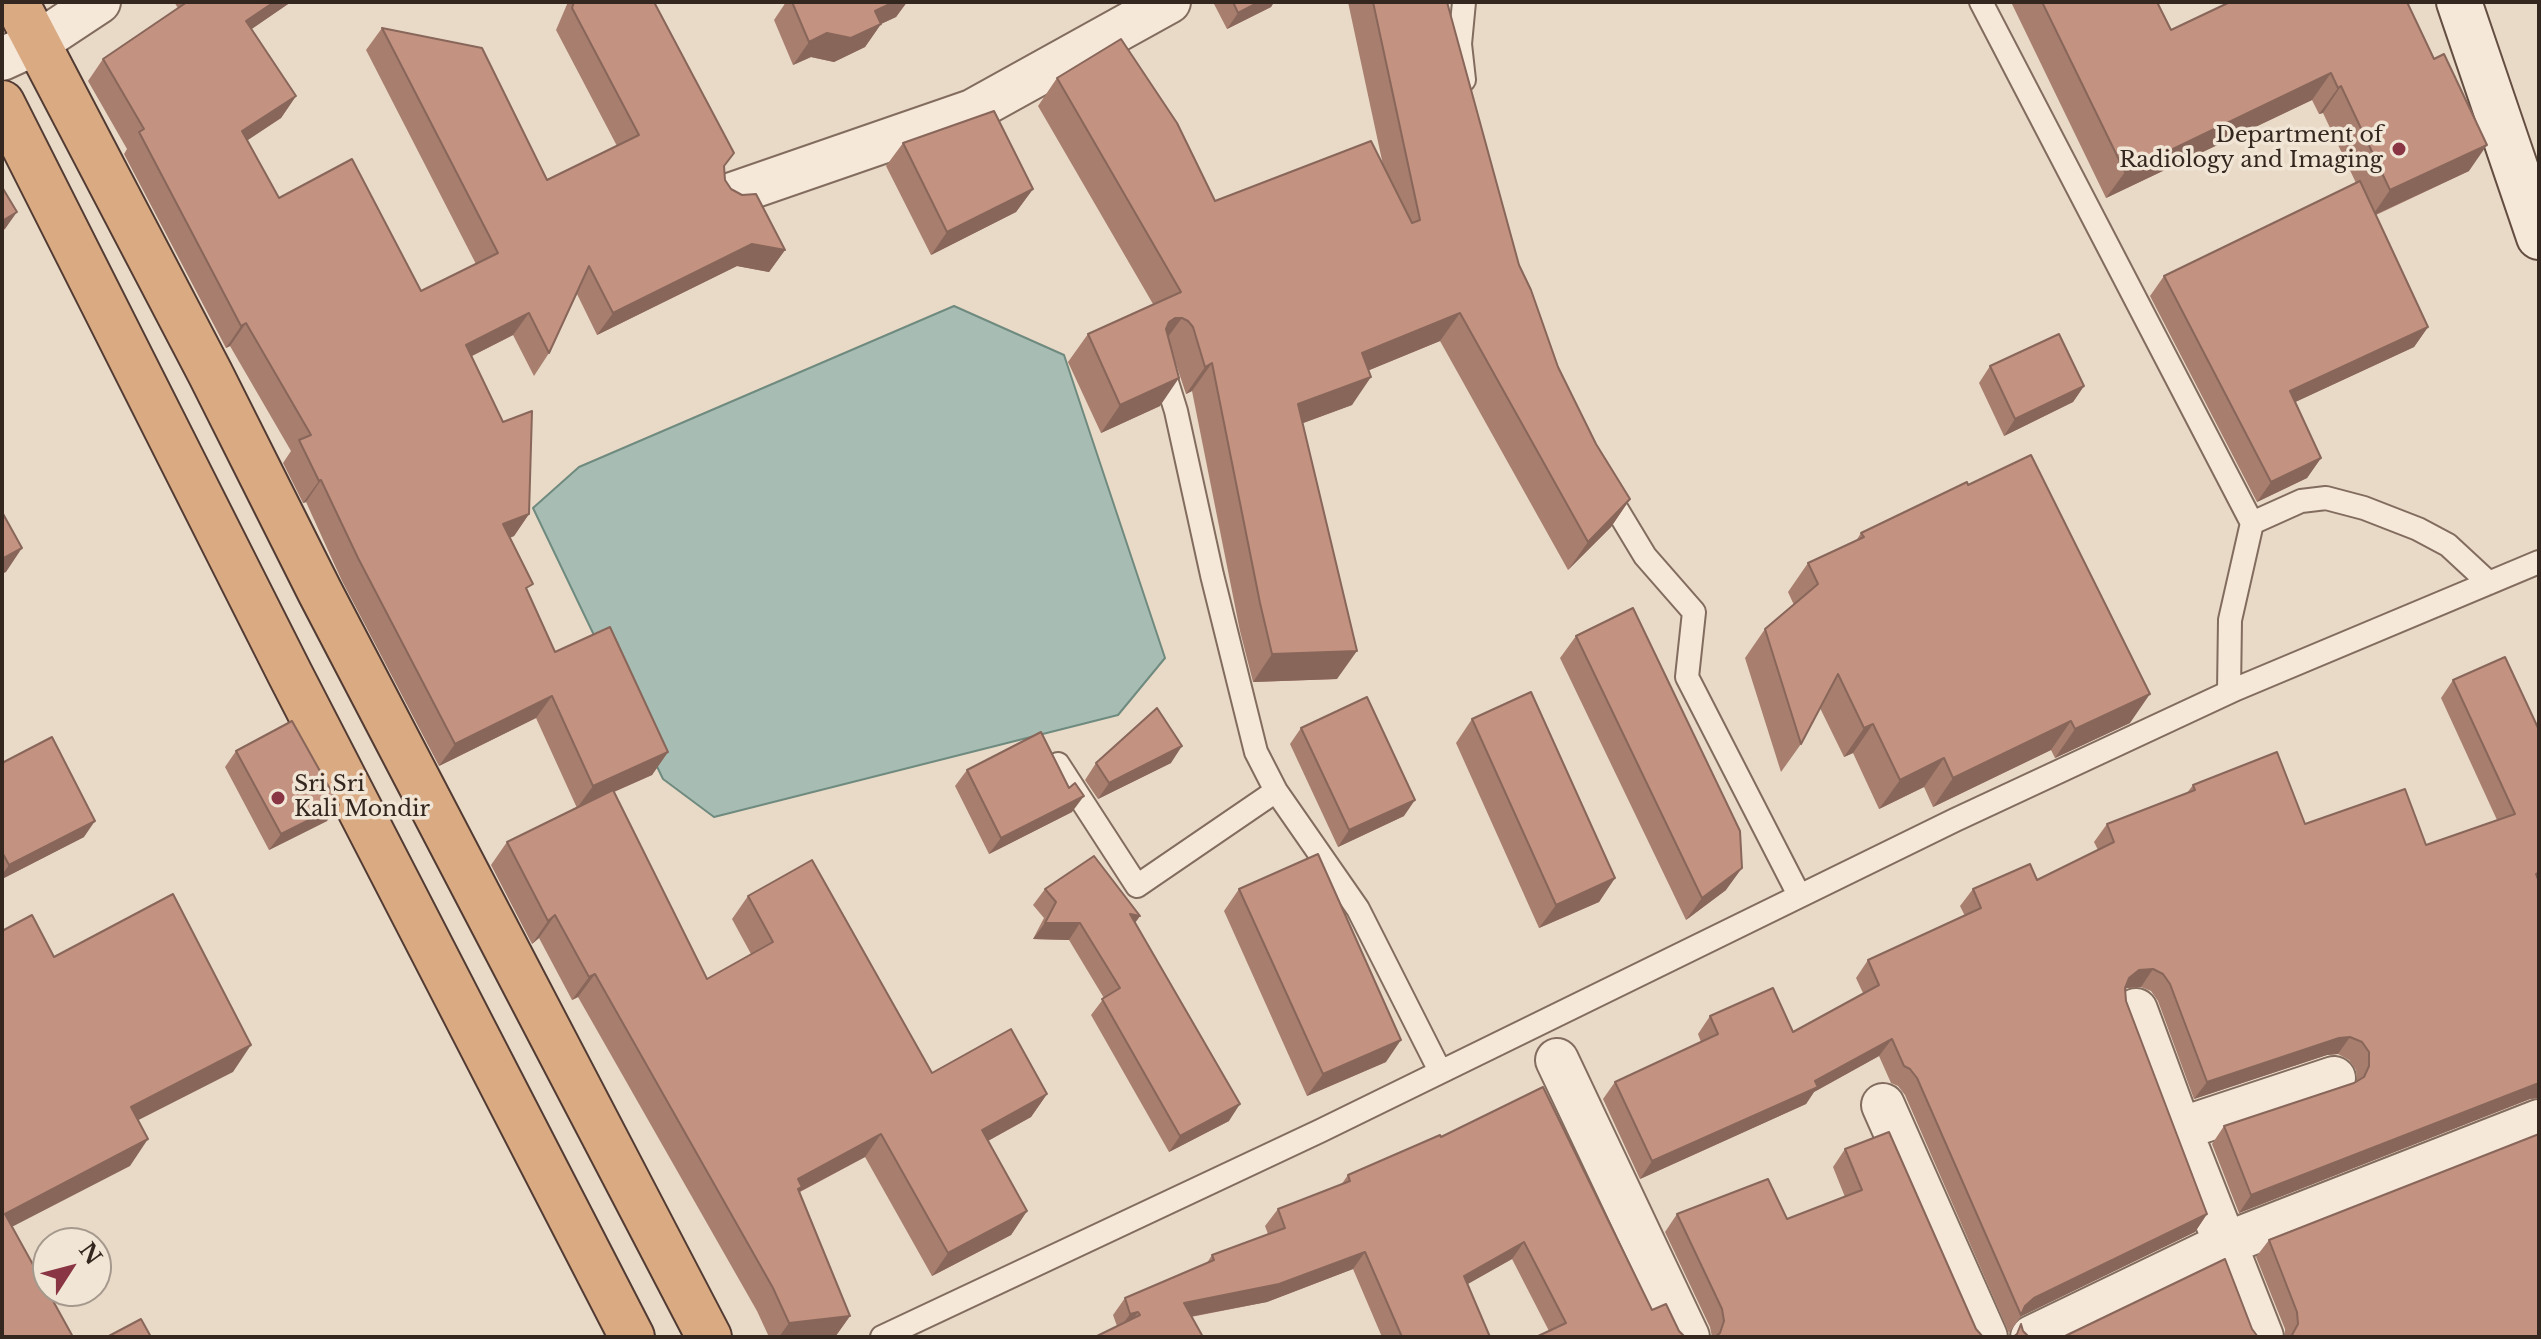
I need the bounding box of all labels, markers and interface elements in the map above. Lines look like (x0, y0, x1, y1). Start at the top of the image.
place label: Department of Radiology and Imaging (2119, 123, 2383, 174)
marker: Department of Radiology and Imaging (2390, 140, 2408, 158)
place label: Sri Sri Kali Mondir (294, 772, 430, 824)
marker: Sri Sri Kali Mondir (269, 789, 287, 807)
north arrow (32, 1227, 112, 1307)
text: N (73, 1237, 107, 1270)

